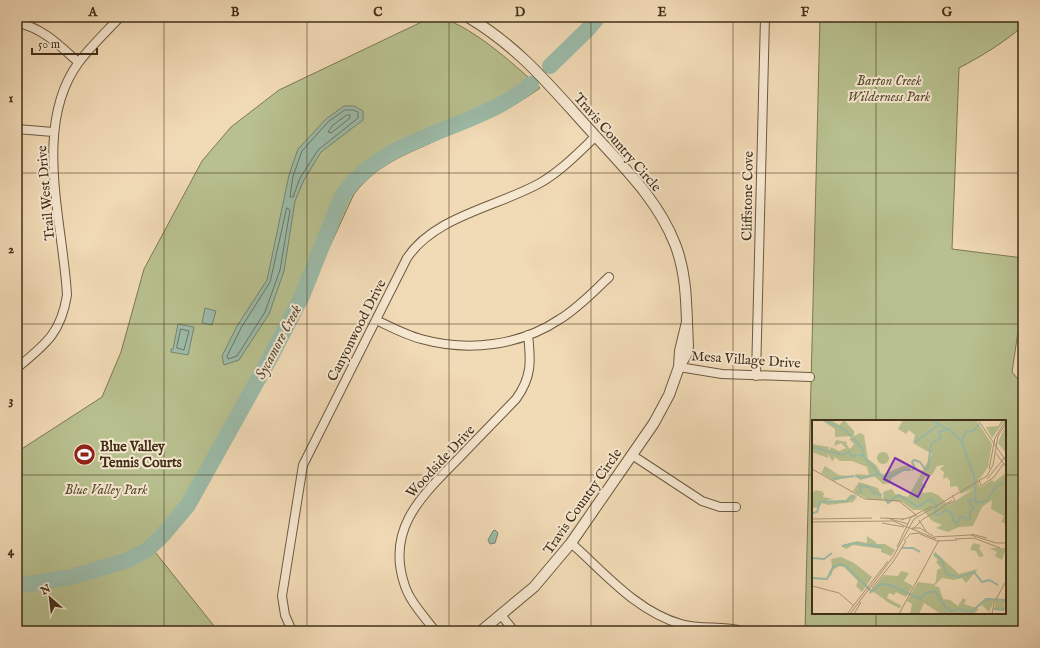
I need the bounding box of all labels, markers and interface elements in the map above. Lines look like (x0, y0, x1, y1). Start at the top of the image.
text: A (88, 4, 99, 21)
text: B (231, 4, 240, 21)
text: C (373, 4, 383, 21)
text: D (515, 4, 526, 21)
text: E (657, 4, 667, 21)
text: F (801, 4, 810, 21)
text: G (942, 4, 953, 21)
scale bar (32, 30, 97, 56)
text: 50 m (38, 37, 60, 52)
park label: Barton Creek Wilderness Park (848, 72, 931, 106)
street label: Travis Country Circle (569, 89, 665, 196)
text: 1 (9, 90, 14, 107)
street label: Trail West Drive (33, 144, 59, 241)
street label: Cliffstone Cove (738, 150, 758, 241)
text: 2 (8, 241, 14, 258)
street label: Canyonwood Drive (323, 276, 391, 385)
water label: Sycamore Creek (251, 302, 306, 383)
street label: Mesa Village Drive (691, 347, 802, 373)
text: 3 (9, 392, 14, 409)
inset map (812, 420, 1006, 614)
street label: Woodside Drive (402, 421, 480, 502)
place label: Blue Valley Tennis Courts (99, 438, 182, 472)
sports icon: Blue Valley Tennis Courts (71, 441, 97, 467)
street label: Travis Country Circle (540, 445, 626, 558)
park label: Blue Valley Park (64, 481, 148, 499)
text: 4 (8, 543, 15, 560)
north arrow (30, 578, 70, 618)
text: N (37, 581, 54, 599)

